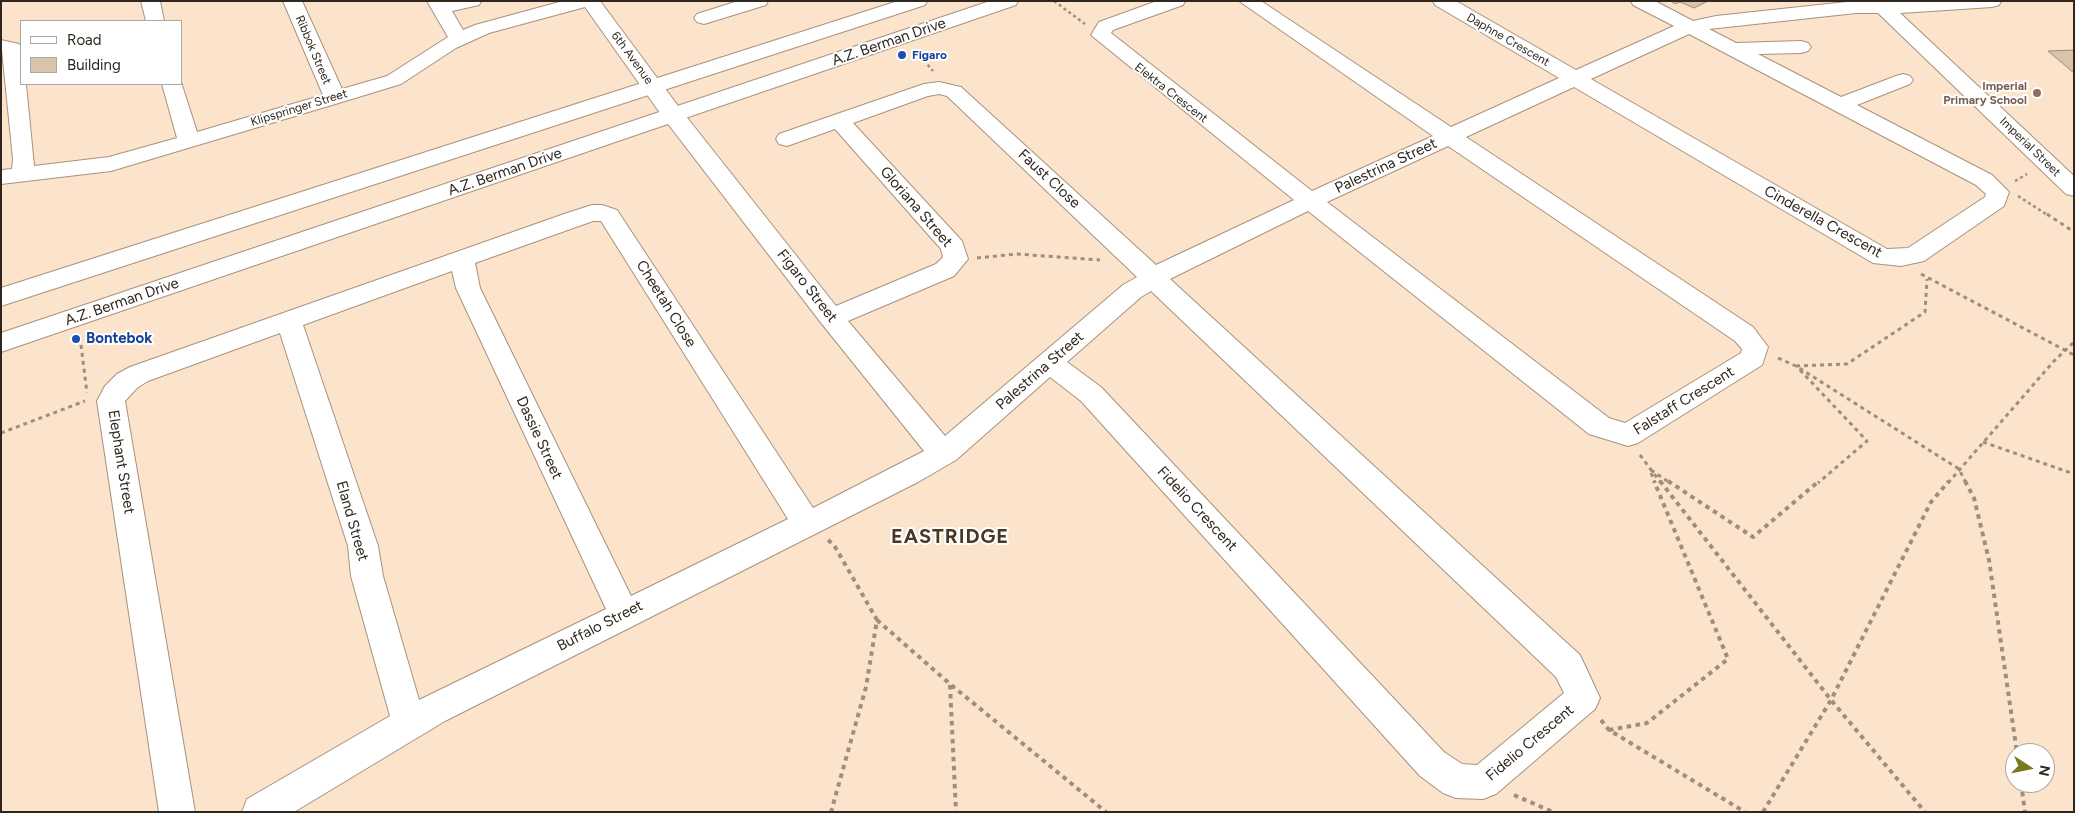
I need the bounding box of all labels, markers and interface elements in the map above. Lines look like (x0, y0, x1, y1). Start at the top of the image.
street label: Daphne Crescent (1464, 10, 1552, 70)
street label: Ribbok Street (292, 13, 334, 87)
street label: A.Z. Berman Drive (830, 14, 948, 70)
legend (20, 20, 182, 85)
street label: 6th Avenue (608, 29, 656, 87)
text: Road (67, 31, 102, 49)
place label: Figaro (912, 48, 947, 62)
marker: Figaro (896, 49, 908, 61)
text: Building (67, 56, 121, 74)
street label: Elektra Crescent (1132, 60, 1210, 126)
place label: Imperial Primary School (1943, 79, 2027, 107)
street label: Klipspringer Street (249, 86, 349, 130)
marker: Imperial Primary School (2031, 87, 2043, 99)
street label: Imperial Street (1996, 114, 2064, 180)
street label: Palestrina Street (1332, 134, 1440, 198)
street label: A.Z. Berman Drive (446, 144, 564, 200)
street label: Faust Close (1014, 146, 1084, 212)
street label: Gloriana Street (876, 163, 956, 251)
street label: Cinderella Crescent (1761, 182, 1885, 262)
street label: Figaro Street (773, 246, 841, 326)
street label: Cheetah Close (632, 257, 700, 351)
street label: A.Z. Berman Drive (63, 274, 181, 330)
street label: Palestrina Street (992, 328, 1088, 414)
place label: Bontebok (86, 330, 152, 348)
marker: Bontebok (70, 333, 82, 345)
street label: Falstaff Crescent (1630, 363, 1738, 439)
street label: Dassie Street (512, 394, 566, 482)
street label: Elephant Street (104, 409, 138, 515)
street label: Fidelio Crescent (1153, 463, 1241, 555)
street label: Eland Street (332, 479, 372, 563)
district label: EASTRIDGE (890, 525, 1010, 549)
street label: Buffalo Street (554, 597, 646, 655)
street label: Fidelio Crescent (1482, 701, 1578, 785)
north arrow (2005, 743, 2055, 793)
text: N (2035, 764, 2054, 778)

